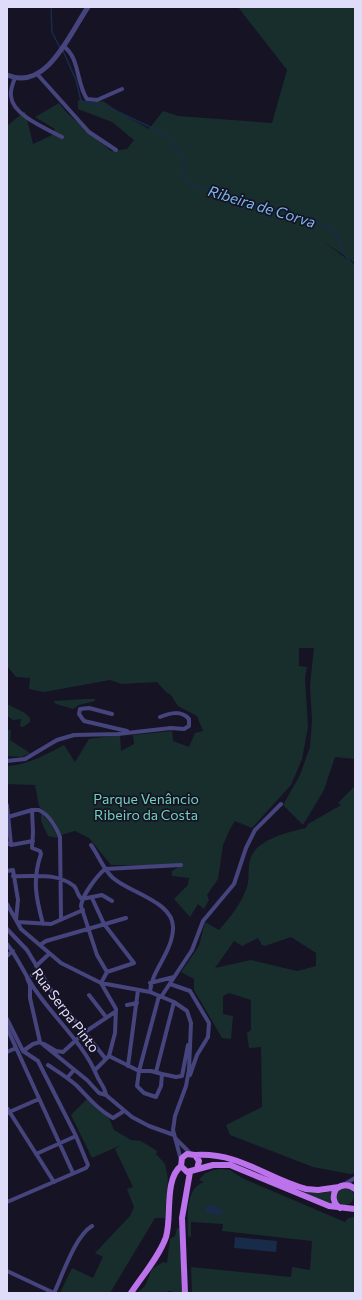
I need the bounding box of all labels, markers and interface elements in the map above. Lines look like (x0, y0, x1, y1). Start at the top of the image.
water label: Ribeira de Corva (206, 181, 318, 231)
park label: Parque Venâncio Ribeiro da Costa (93, 790, 199, 823)
street label: Rua Serpa Pinto (29, 965, 103, 1055)

